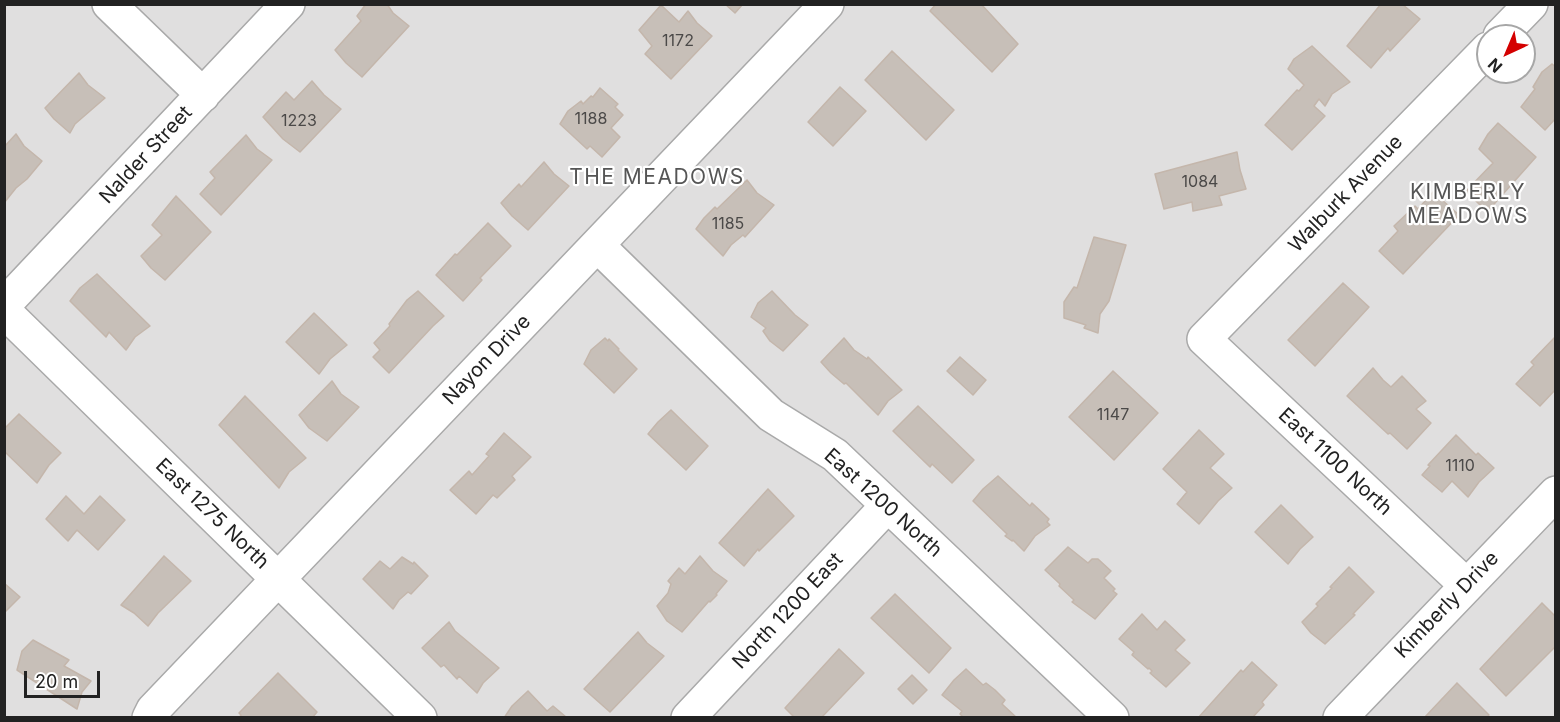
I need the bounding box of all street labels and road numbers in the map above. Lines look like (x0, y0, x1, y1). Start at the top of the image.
street label: Nalder Street (95, 101, 197, 209)
street label: Walburk Avenue (1284, 130, 1408, 258)
street label: Nayon Drive (438, 310, 536, 410)
street label: East 1100 North (1273, 403, 1397, 521)
street label: East 1200 North (819, 444, 947, 562)
street label: East 1275 North (150, 454, 274, 574)
street label: Kimberly Drive (1390, 547, 1504, 663)
street label: North 1200 East (728, 548, 848, 674)

